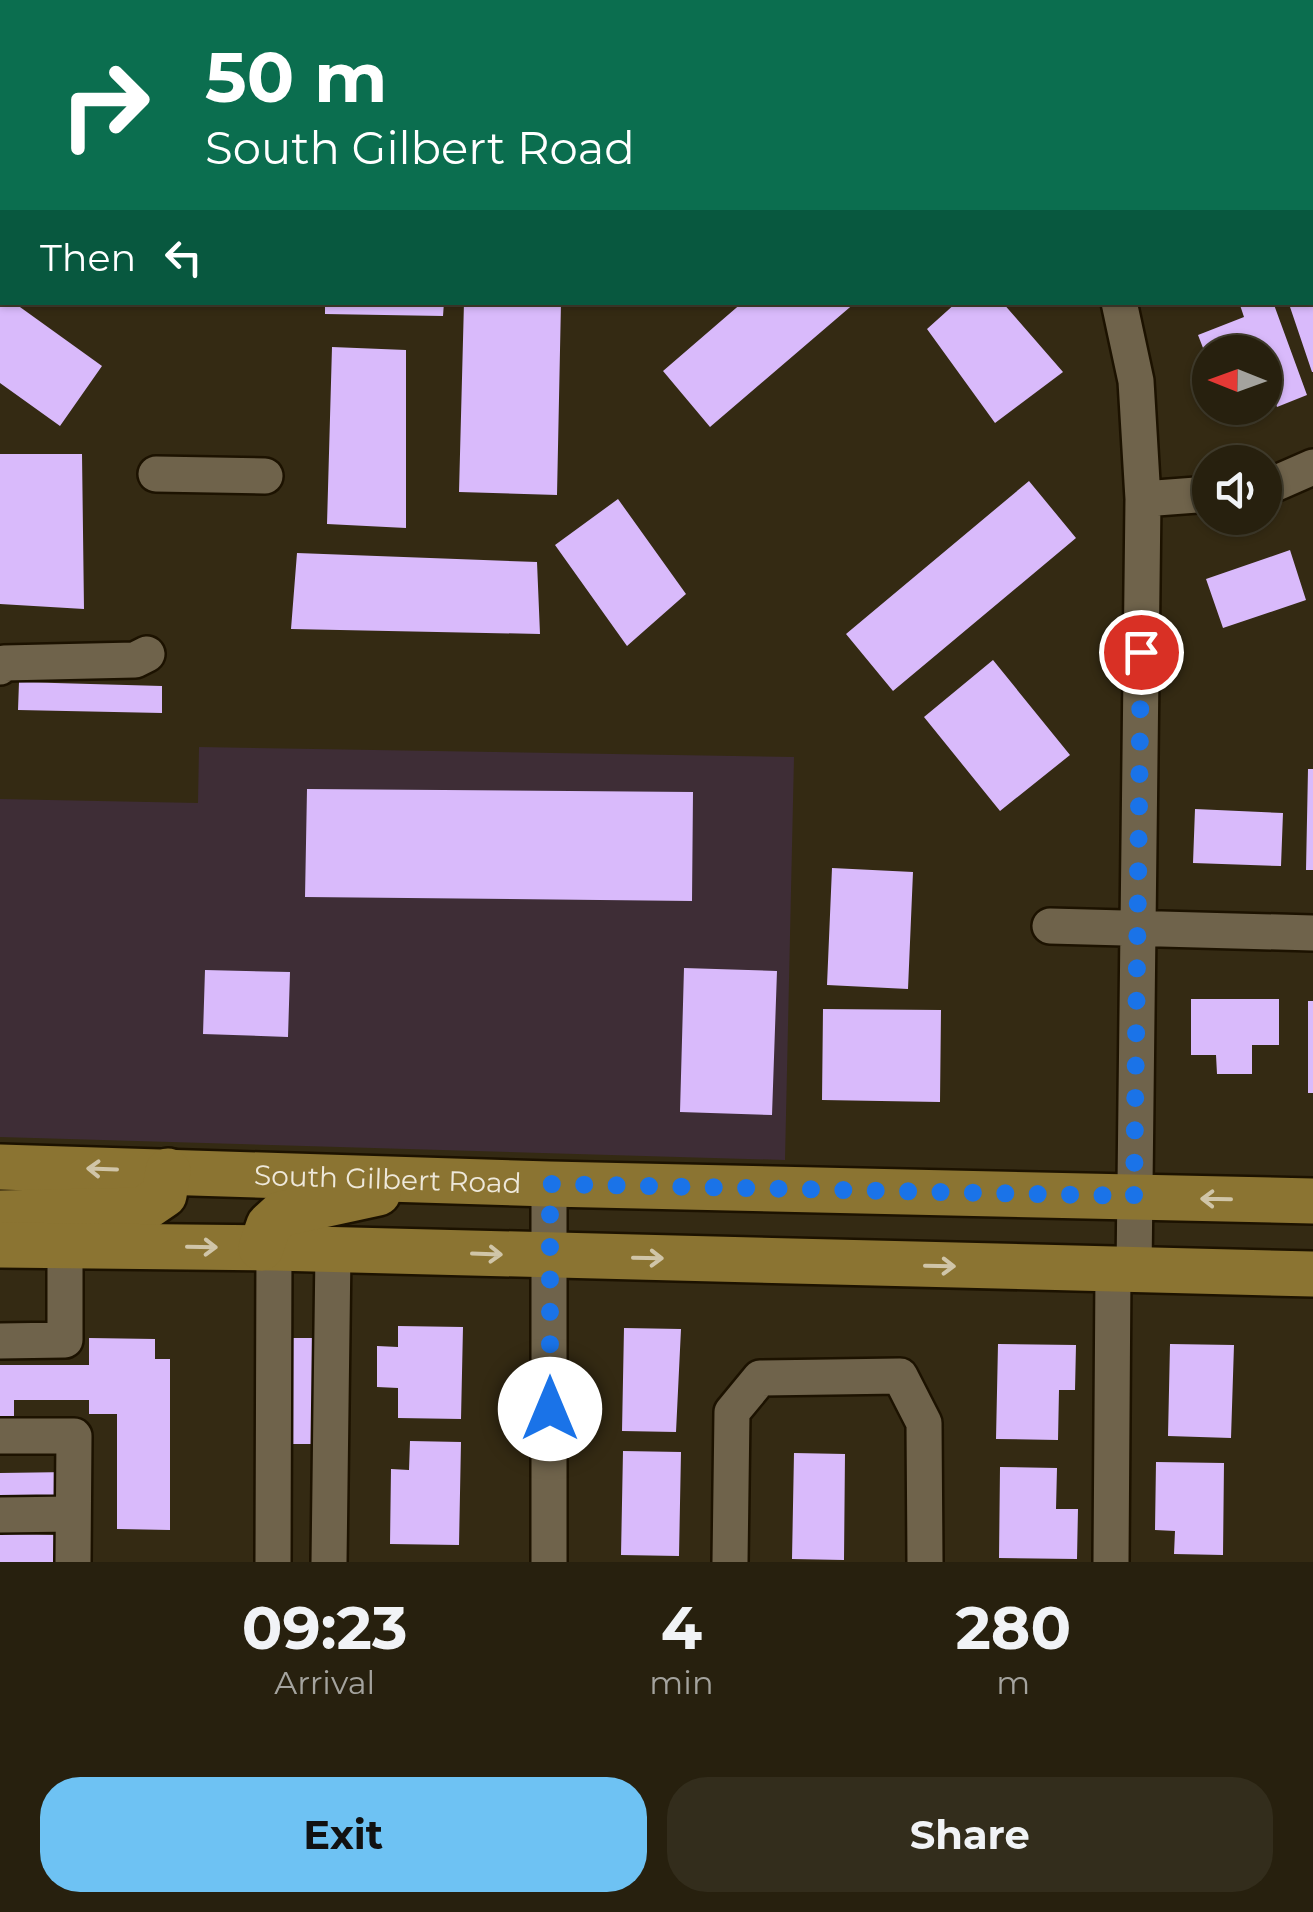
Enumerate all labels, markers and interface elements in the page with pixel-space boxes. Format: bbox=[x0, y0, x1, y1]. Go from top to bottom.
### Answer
text: 50 m bbox=[205, 34, 387, 120]
icon: right bbox=[40, 40, 170, 170]
text: South Gilbert Road bbox=[205, 120, 635, 175]
icon: left bbox=[156, 230, 211, 285]
text: Then bbox=[40, 234, 136, 281]
north arrow bbox=[1192, 335, 1282, 425]
map controls bbox=[1192, 335, 1282, 535]
button: sound bbox=[1192, 445, 1282, 535]
pin bbox=[1099, 610, 1184, 695]
icon: arrive bbox=[1114, 625, 1169, 680]
street label: South Gilbert Road bbox=[254, 1158, 522, 1200]
one-way arrow bbox=[87, 1160, 119, 1179]
one-way arrow bbox=[1200, 1189, 1232, 1208]
one-way arrow bbox=[186, 1238, 218, 1257]
one-way arrow bbox=[470, 1244, 502, 1263]
one-way arrow bbox=[631, 1248, 663, 1267]
one-way arrow bbox=[924, 1256, 956, 1275]
position arrow bbox=[498, 1357, 602, 1461]
text: 09:23 bbox=[242, 1591, 407, 1664]
text: 4 bbox=[661, 1591, 702, 1664]
text: 280 bbox=[955, 1591, 1071, 1664]
text: Arrival bbox=[274, 1663, 375, 1702]
text: min bbox=[649, 1663, 714, 1702]
text: m bbox=[996, 1663, 1030, 1702]
button: Exit bbox=[40, 1777, 647, 1892]
button: Share bbox=[667, 1777, 1273, 1892]

